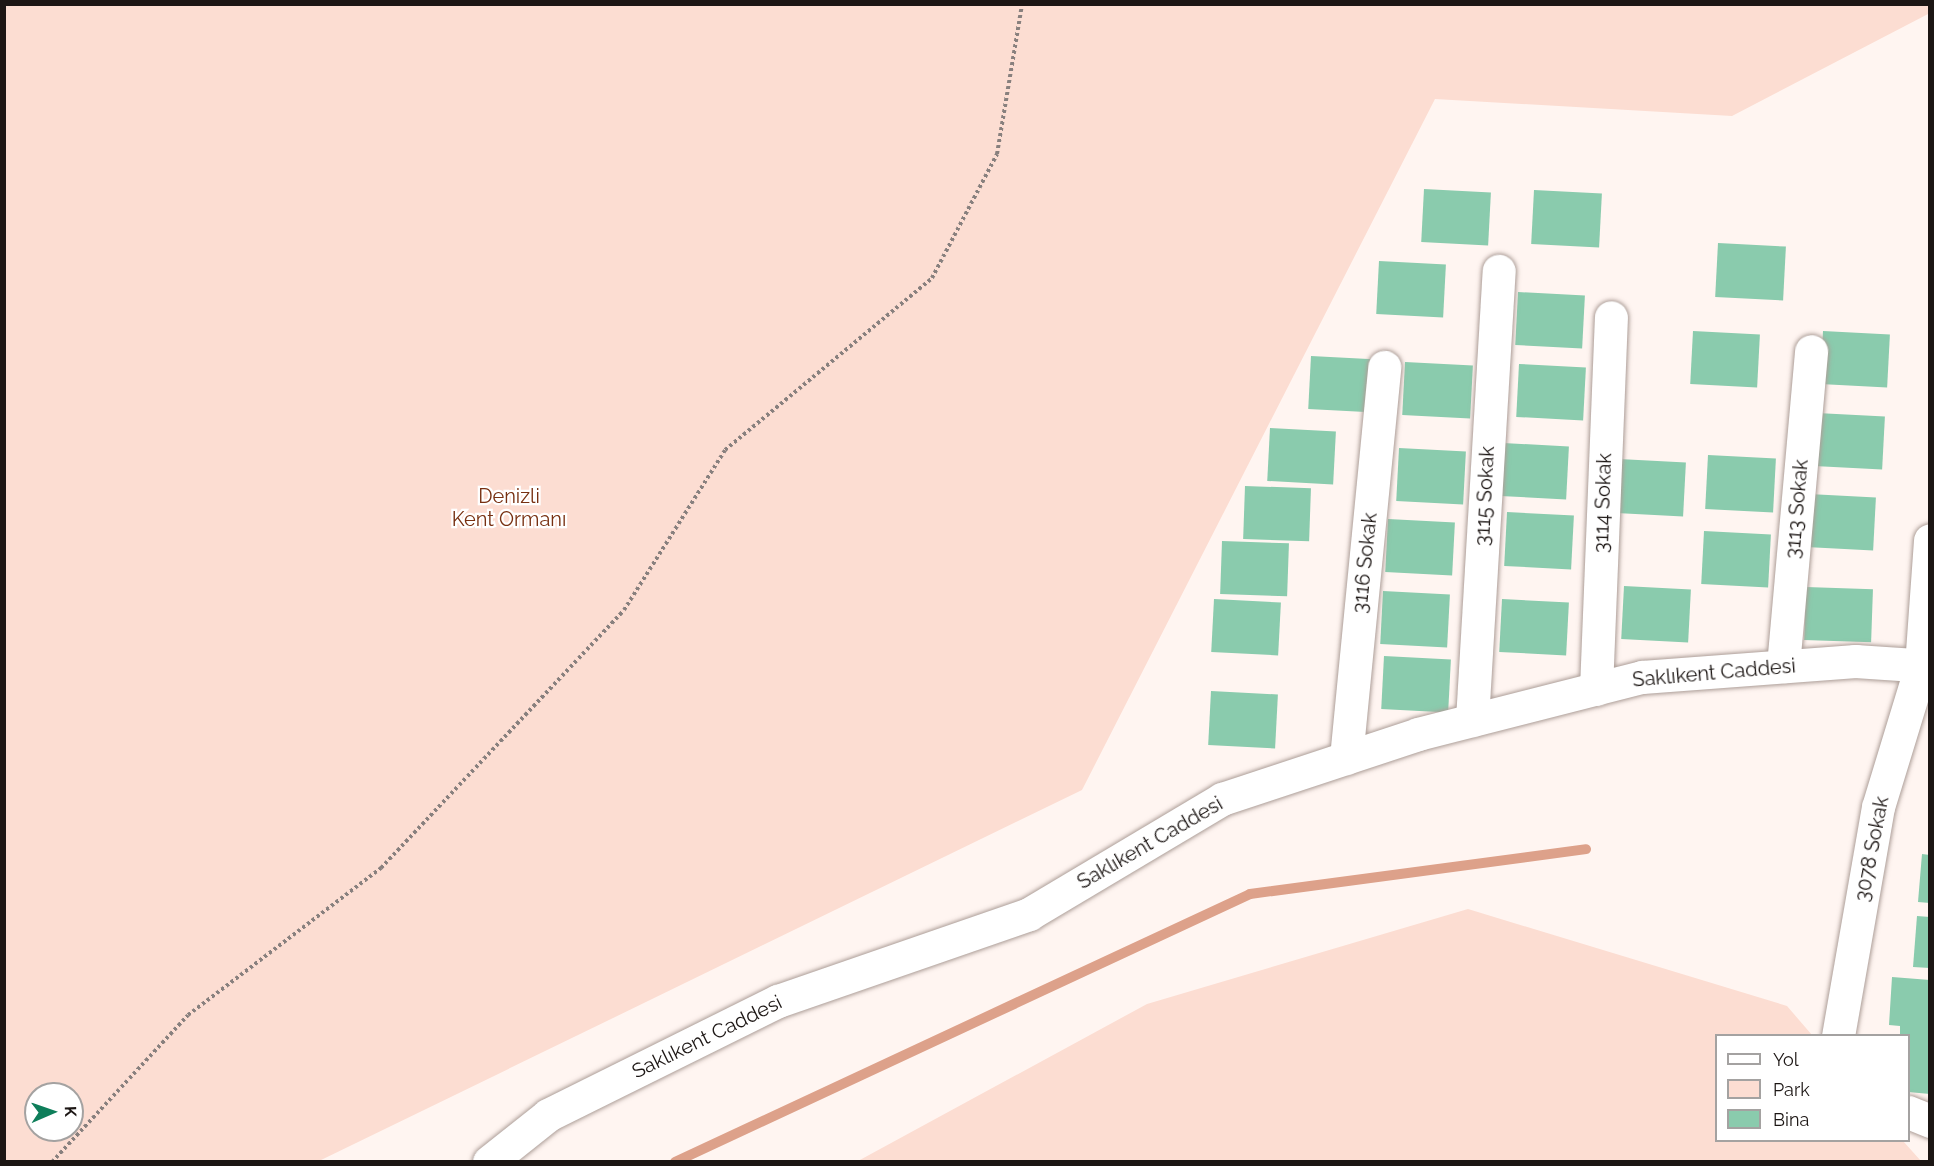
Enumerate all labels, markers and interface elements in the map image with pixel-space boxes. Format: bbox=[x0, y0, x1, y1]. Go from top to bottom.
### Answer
street label: 3115 Sokak bbox=[1470, 445, 1500, 547]
street label: 3114 Sokak bbox=[1589, 453, 1617, 553]
street label: 3113 Sokak bbox=[1781, 458, 1813, 560]
park label: Denizli Kent Ormanı bbox=[452, 485, 566, 532]
street label: 3116 Sokak bbox=[1348, 511, 1382, 615]
street label: Saklıkent Caddesi bbox=[1631, 654, 1797, 692]
street label: Saklıkent Caddesi bbox=[1073, 792, 1227, 894]
street label: 3078 Sokak bbox=[1850, 794, 1894, 904]
street label: Saklıkent Caddesi bbox=[628, 990, 786, 1084]
legend bbox=[1715, 1034, 1910, 1142]
text: Yol bbox=[1773, 1049, 1799, 1070]
text: Park bbox=[1773, 1079, 1810, 1100]
north arrow bbox=[24, 1082, 84, 1142]
text: K bbox=[61, 1106, 80, 1117]
text: Bina bbox=[1773, 1109, 1809, 1130]

